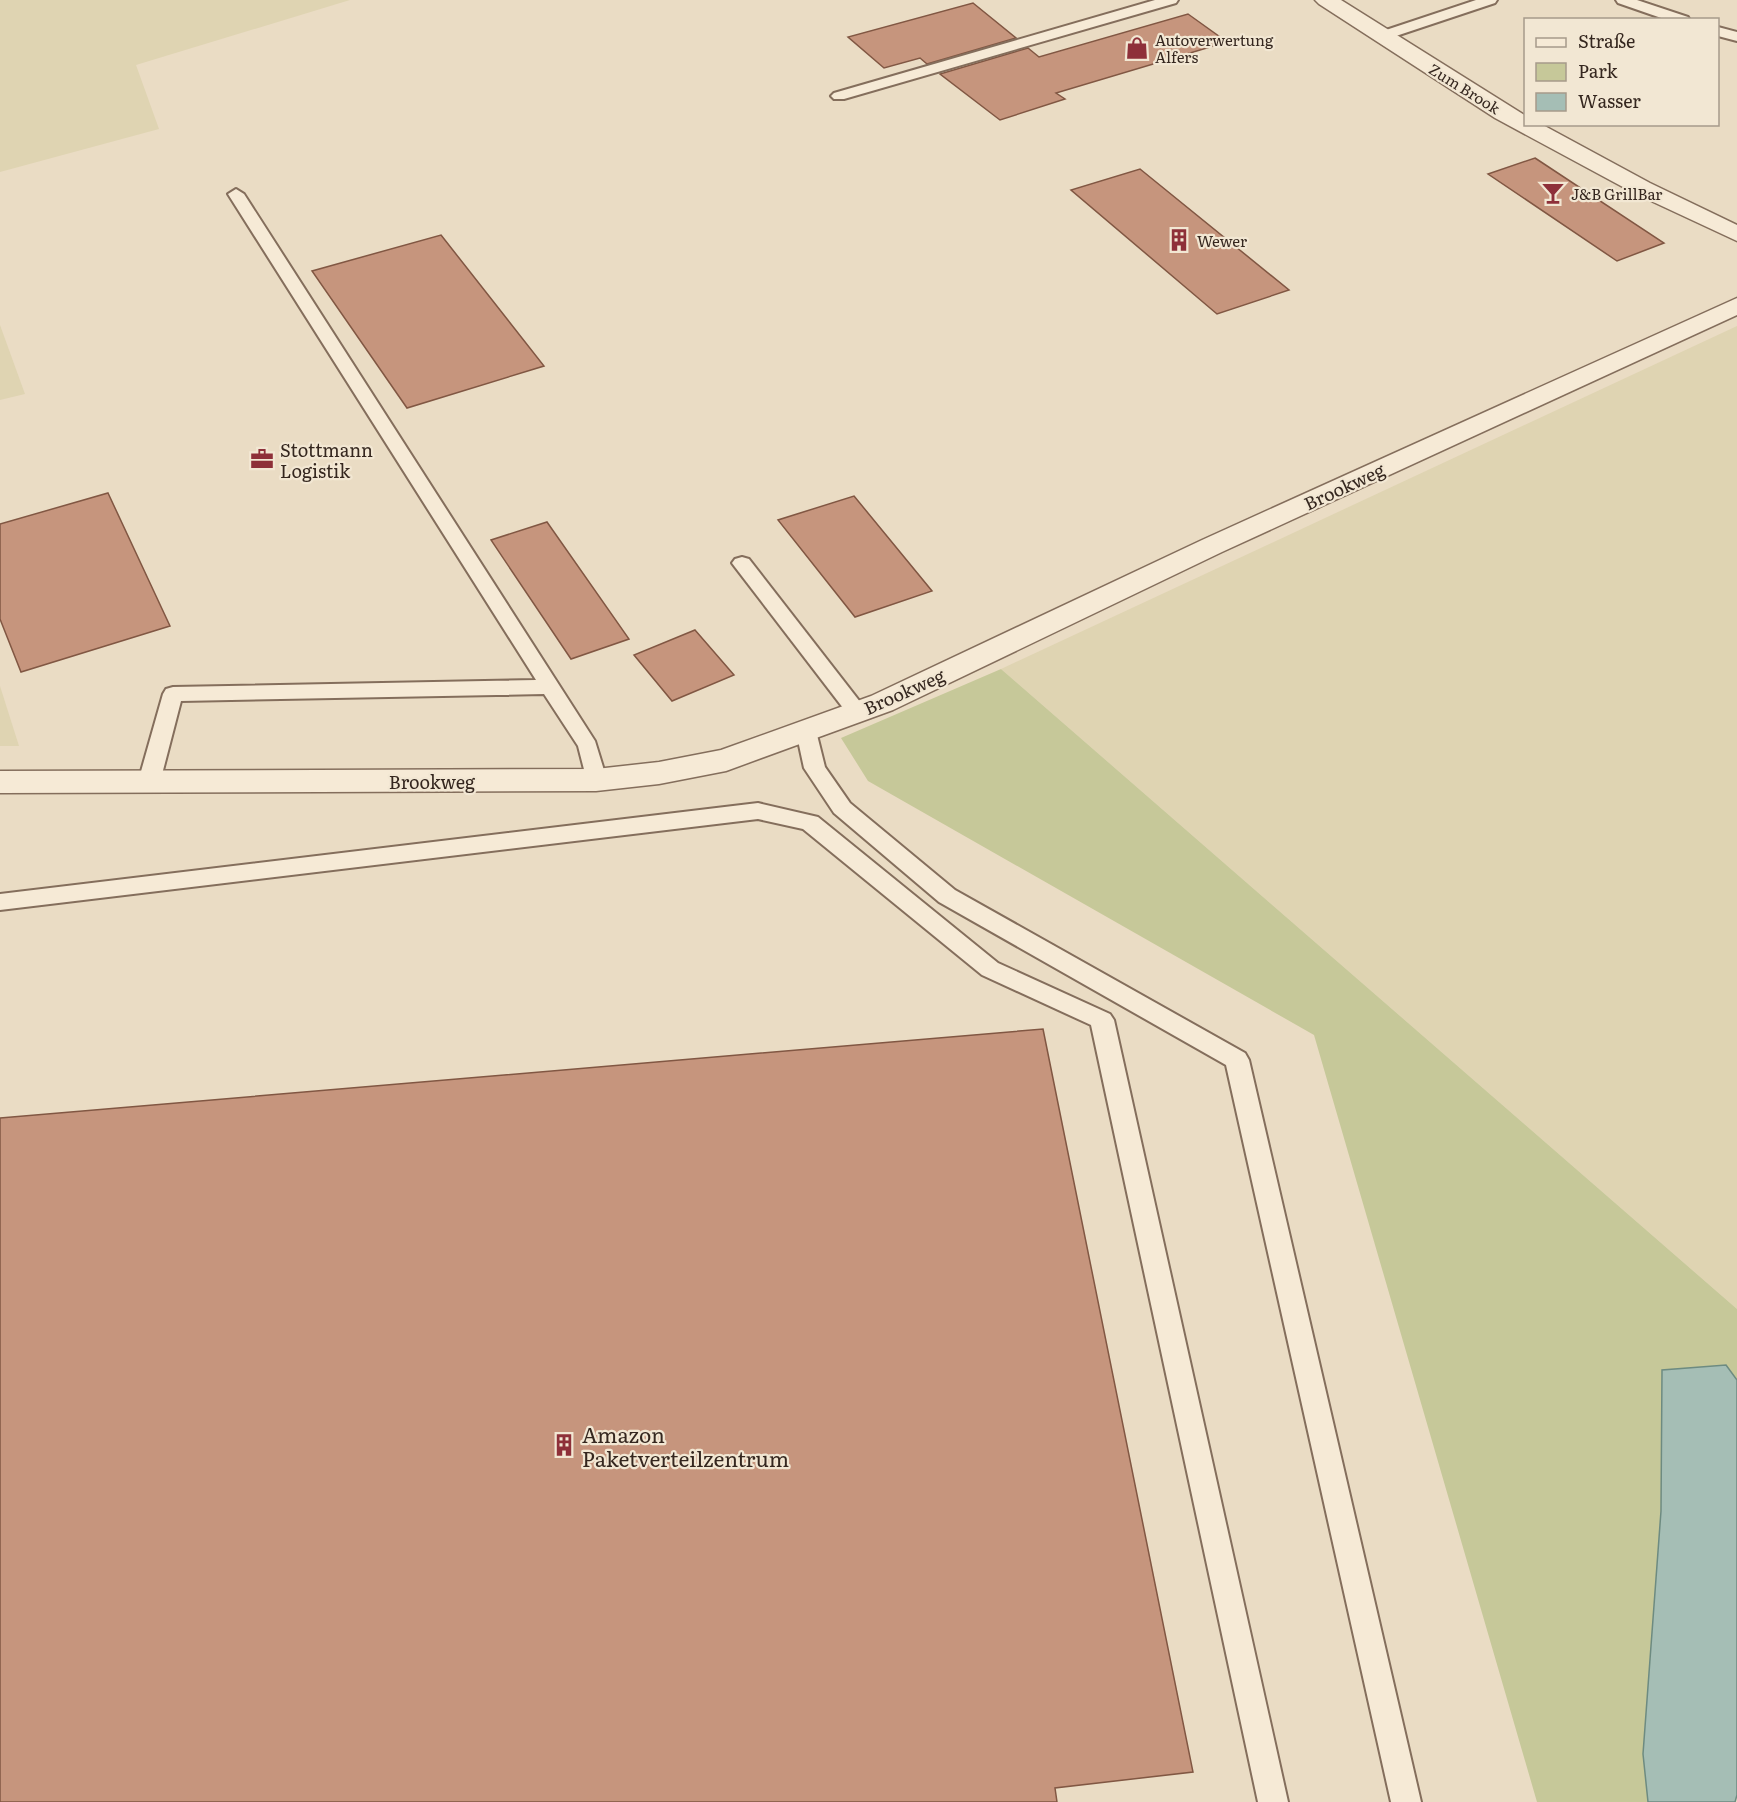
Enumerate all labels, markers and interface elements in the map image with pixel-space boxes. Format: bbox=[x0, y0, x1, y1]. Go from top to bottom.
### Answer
legend bbox=[1524, 18, 1719, 126]
text: Straße bbox=[1578, 27, 1635, 54]
place label: Autoverwertung Alfers bbox=[1155, 28, 1274, 68]
shop icon: Autoverwertung Alfers bbox=[1124, 35, 1150, 61]
street label: Zum Brook bbox=[1425, 57, 1506, 119]
text: Park bbox=[1578, 57, 1619, 84]
text: Wasser bbox=[1578, 87, 1641, 114]
bar icon: J&B GrillBar bbox=[1540, 180, 1566, 206]
place label: J&B GrillBar bbox=[1571, 182, 1662, 205]
building icon: Wewer bbox=[1166, 227, 1192, 253]
place label: Wewer bbox=[1197, 229, 1247, 252]
place label: Stottmann Logistik bbox=[280, 436, 373, 484]
office icon: Stottmann Logistik bbox=[249, 446, 275, 472]
street label: Brookweg bbox=[1299, 455, 1390, 516]
street label: Brookweg bbox=[859, 661, 950, 721]
street label: Brookweg bbox=[389, 768, 476, 795]
place label: Amazon Paketverteilzentrum bbox=[582, 1418, 789, 1473]
building icon: Amazon Paketverteilzentrum bbox=[551, 1432, 577, 1458]

